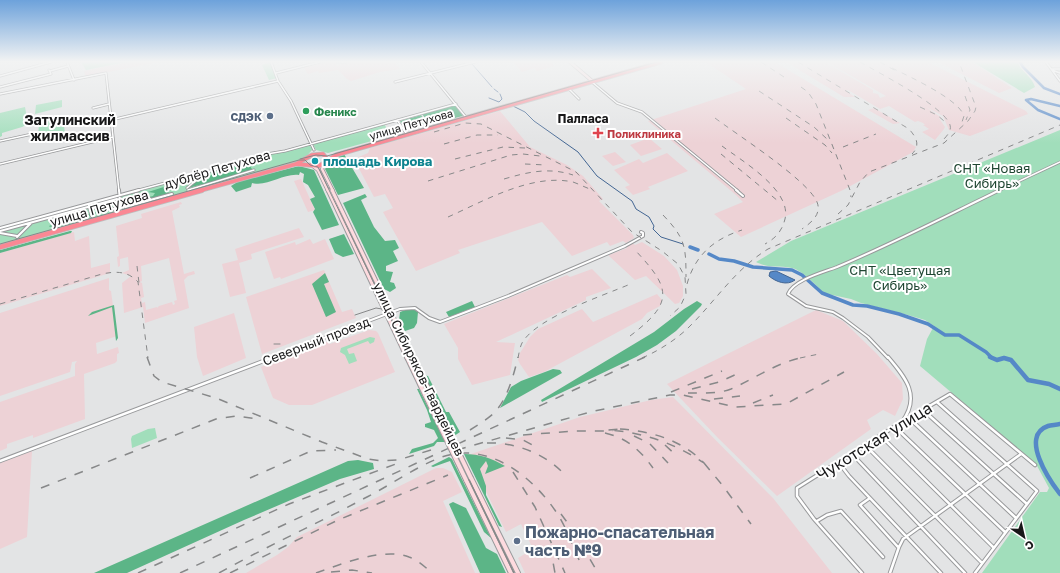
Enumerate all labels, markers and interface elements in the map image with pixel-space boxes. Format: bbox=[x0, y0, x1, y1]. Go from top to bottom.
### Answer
place label: Феникс bbox=[314, 105, 357, 118]
marker: Феникс bbox=[301, 106, 311, 116]
street label: улица Петухова bbox=[368, 106, 454, 142]
place label: СДЭК bbox=[230, 110, 262, 123]
district label: Затулинский жилмассив bbox=[24, 111, 116, 144]
marker: СДЭК bbox=[265, 111, 275, 121]
district label: Палласа bbox=[557, 111, 609, 126]
marker: Поликлиника bbox=[592, 127, 604, 139]
place label: Поликлиника bbox=[607, 127, 681, 140]
street label: дублёр Петухова bbox=[162, 146, 272, 192]
place label: площадь Кирова bbox=[323, 153, 433, 169]
marker: площадь Кирова bbox=[310, 156, 320, 166]
park label: СНТ «Новая Сибирь» bbox=[954, 160, 1030, 191]
street label: улица Петухова bbox=[48, 186, 150, 230]
park label: СНТ «Цветущая Сибирь» bbox=[849, 262, 951, 293]
street label: улица Сибиряков-Гвардейцев bbox=[370, 280, 468, 458]
street label: Северный проезд bbox=[260, 313, 372, 369]
street label: Чукотская улица bbox=[813, 397, 935, 485]
north arrow bbox=[1004, 517, 1044, 557]
place label: Пожарно-спасательная часть №9 bbox=[525, 522, 714, 560]
marker: Пожарно-спасательная часть №9 bbox=[512, 536, 522, 546]
text: С bbox=[1023, 538, 1037, 553]

